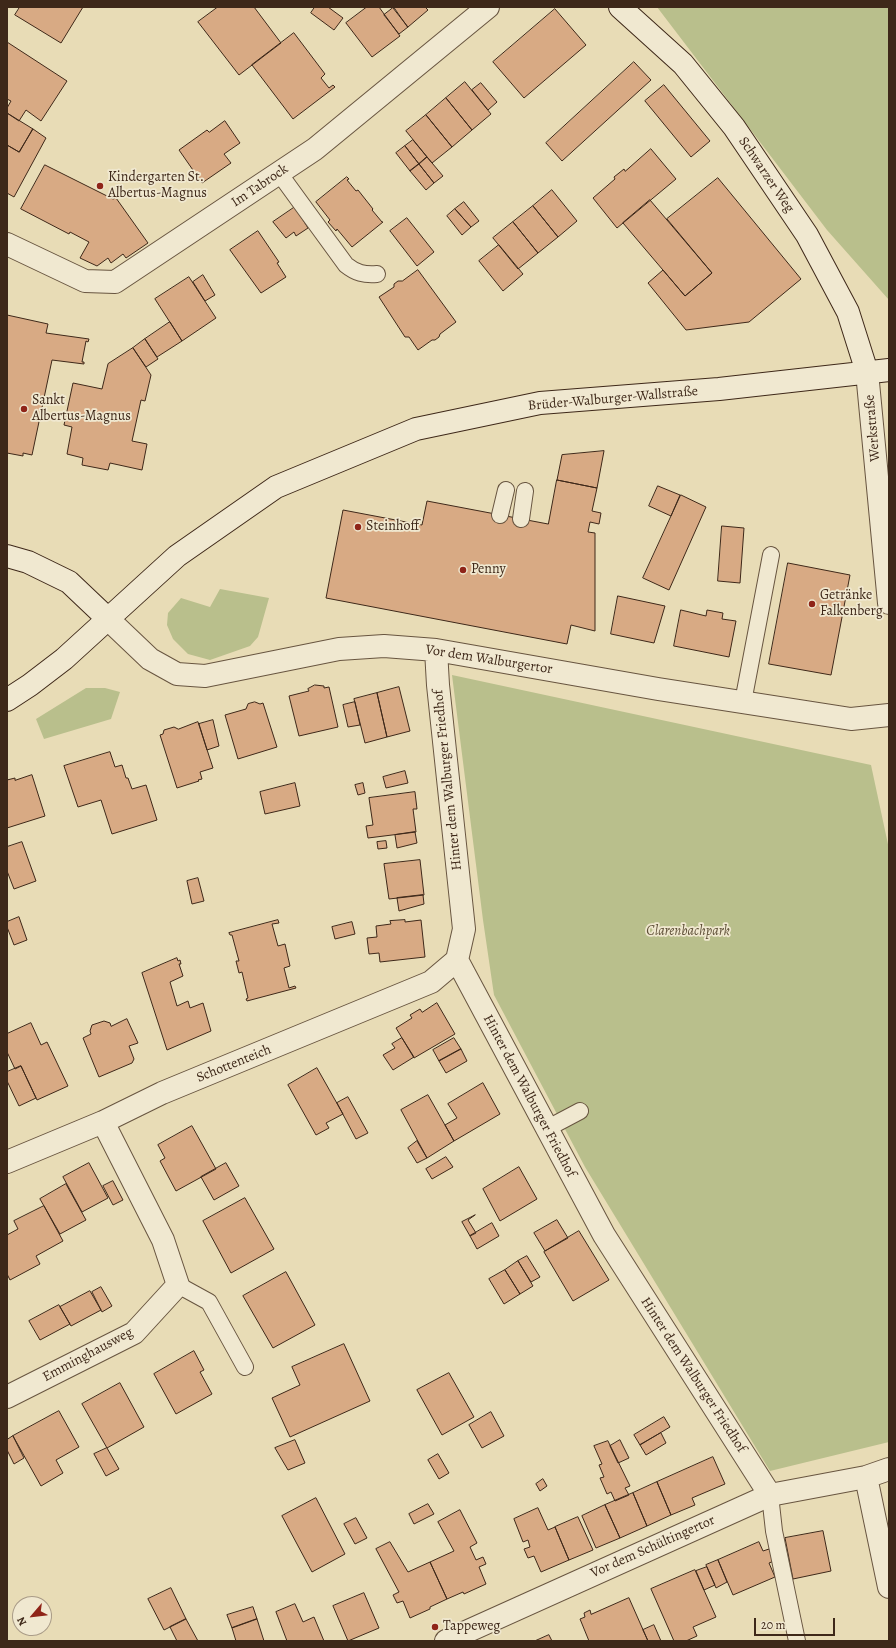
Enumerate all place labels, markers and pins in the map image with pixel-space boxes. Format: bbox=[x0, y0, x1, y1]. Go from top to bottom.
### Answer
place label: Kindergarten St. Albertus-Magnus bbox=[108, 170, 207, 202]
marker: Kindergarten St. Albertus-Magnus bbox=[95, 181, 105, 191]
place label: Sankt Albertus-Magnus bbox=[32, 393, 131, 426]
marker: Sankt Albertus-Magnus bbox=[19, 404, 29, 414]
place label: Steinhoff bbox=[366, 519, 419, 535]
marker: Steinhoff bbox=[353, 522, 363, 532]
place label: Penny bbox=[471, 562, 506, 578]
marker: Penny bbox=[458, 565, 468, 575]
place label: Getränke Falkenberg bbox=[820, 588, 883, 620]
marker: Getränke Falkenberg bbox=[807, 599, 817, 609]
place label: Tappeweg bbox=[443, 1619, 500, 1635]
marker: Tappeweg bbox=[430, 1622, 440, 1632]

